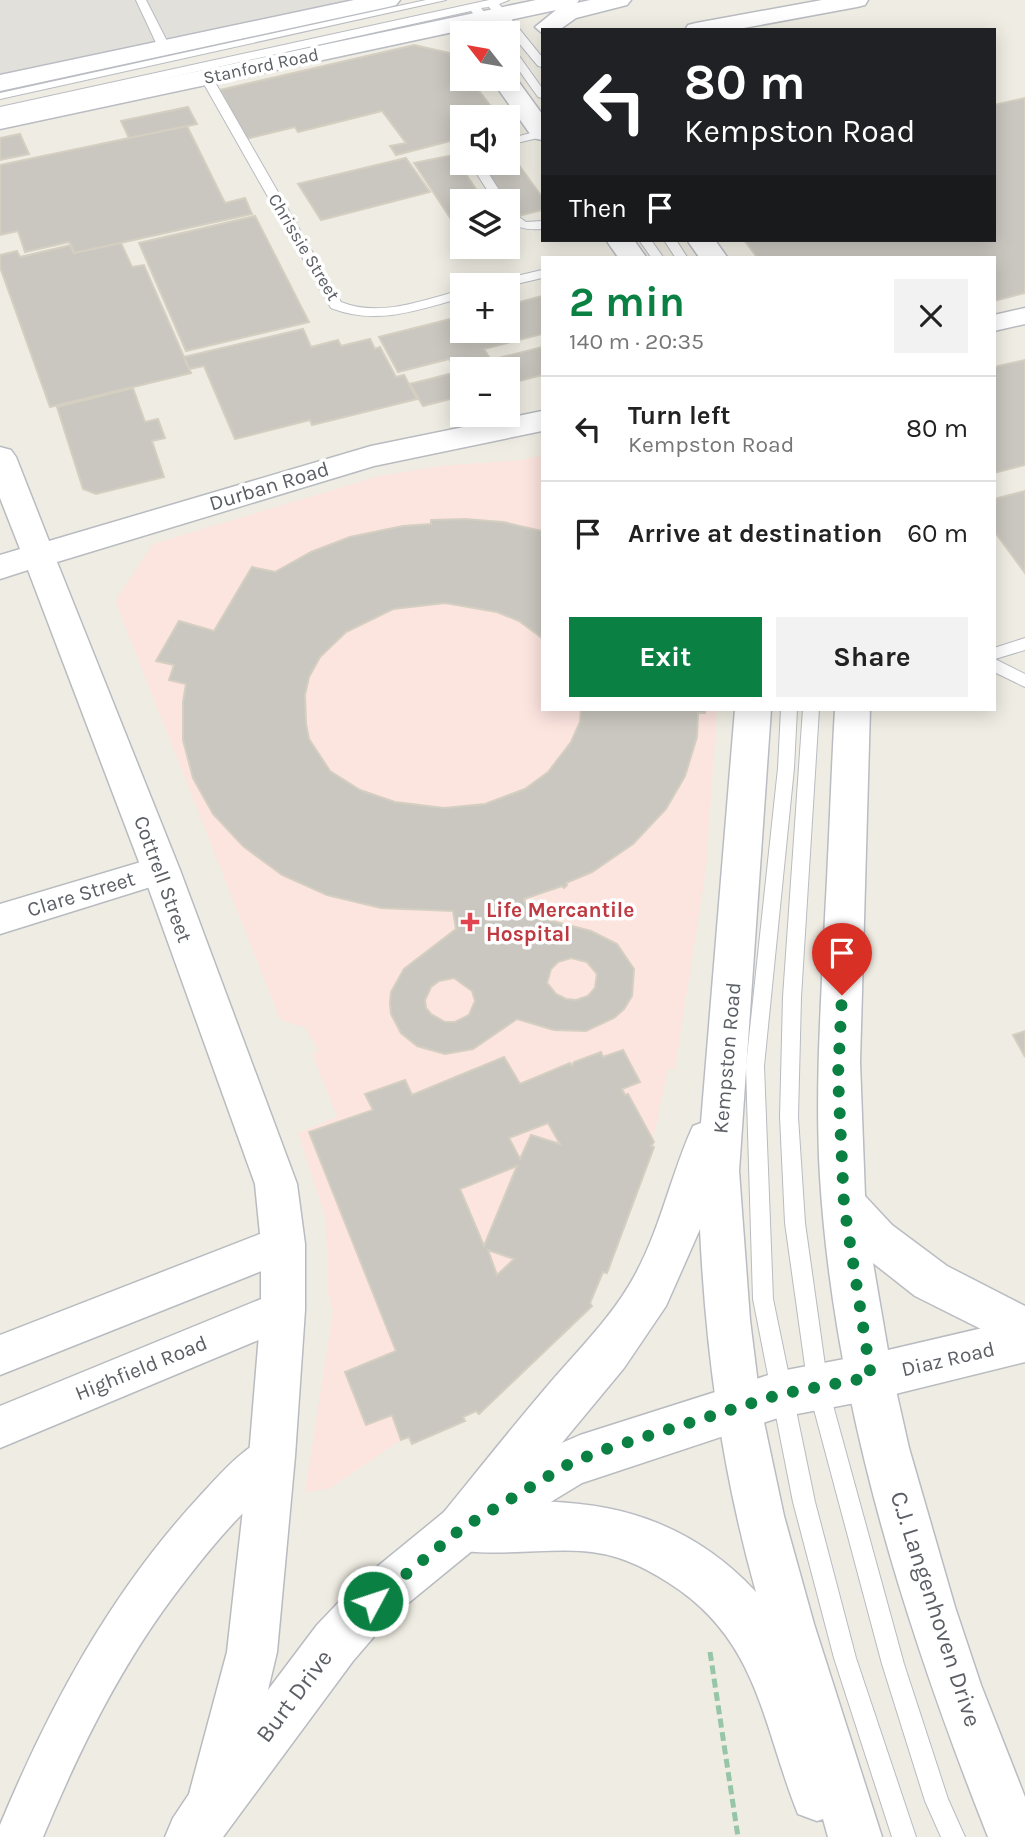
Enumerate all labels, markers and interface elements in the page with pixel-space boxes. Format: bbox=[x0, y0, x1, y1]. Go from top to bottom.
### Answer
north arrow bbox=[450, 21, 520, 91]
map controls bbox=[450, 21, 520, 427]
street label: Stanford Road bbox=[201, 43, 321, 89]
text: 80 m bbox=[684, 54, 806, 111]
icon: left bbox=[569, 56, 660, 147]
button: sound bbox=[450, 105, 520, 175]
text: Kempston Road bbox=[684, 113, 915, 150]
street label: Chrissie Street bbox=[263, 189, 345, 305]
button: layers bbox=[450, 189, 520, 259]
icon: arrive bbox=[641, 189, 679, 227]
text: Then bbox=[569, 193, 627, 224]
button: + bbox=[450, 273, 520, 343]
text: 2 min bbox=[569, 277, 685, 327]
button: close bbox=[894, 279, 968, 353]
text: 140 m · 20:35 bbox=[569, 328, 704, 355]
button: − bbox=[450, 357, 520, 427]
text: Turn left bbox=[628, 400, 730, 431]
icon: left bbox=[569, 410, 607, 448]
text: 80 m bbox=[906, 413, 968, 444]
text: Kempston Road bbox=[628, 431, 794, 458]
street label: Durban Road bbox=[206, 456, 332, 516]
icon: arrive bbox=[569, 515, 607, 553]
text: Arrive at destination bbox=[628, 518, 882, 549]
text: 60 m bbox=[907, 518, 968, 549]
button: Exit bbox=[569, 617, 762, 697]
button: Share bbox=[776, 617, 968, 697]
street label: Cottrell Street bbox=[129, 812, 197, 946]
street label: Clare Street bbox=[24, 866, 138, 922]
place label: Life Mercantile Hospital bbox=[486, 898, 634, 946]
marker: Life Mercantile Hospital bbox=[460, 912, 480, 932]
pin bbox=[812, 923, 872, 995]
icon: arrive bbox=[823, 934, 861, 972]
street label: Kempston Road bbox=[708, 981, 746, 1135]
street label: Highfield Road bbox=[71, 1331, 211, 1405]
street label: Diaz Road bbox=[899, 1337, 997, 1381]
street label: C.J. Langenhoven Drive bbox=[885, 1488, 987, 1730]
position arrow bbox=[336, 1564, 410, 1638]
street label: Burt Drive bbox=[250, 1644, 338, 1748]

